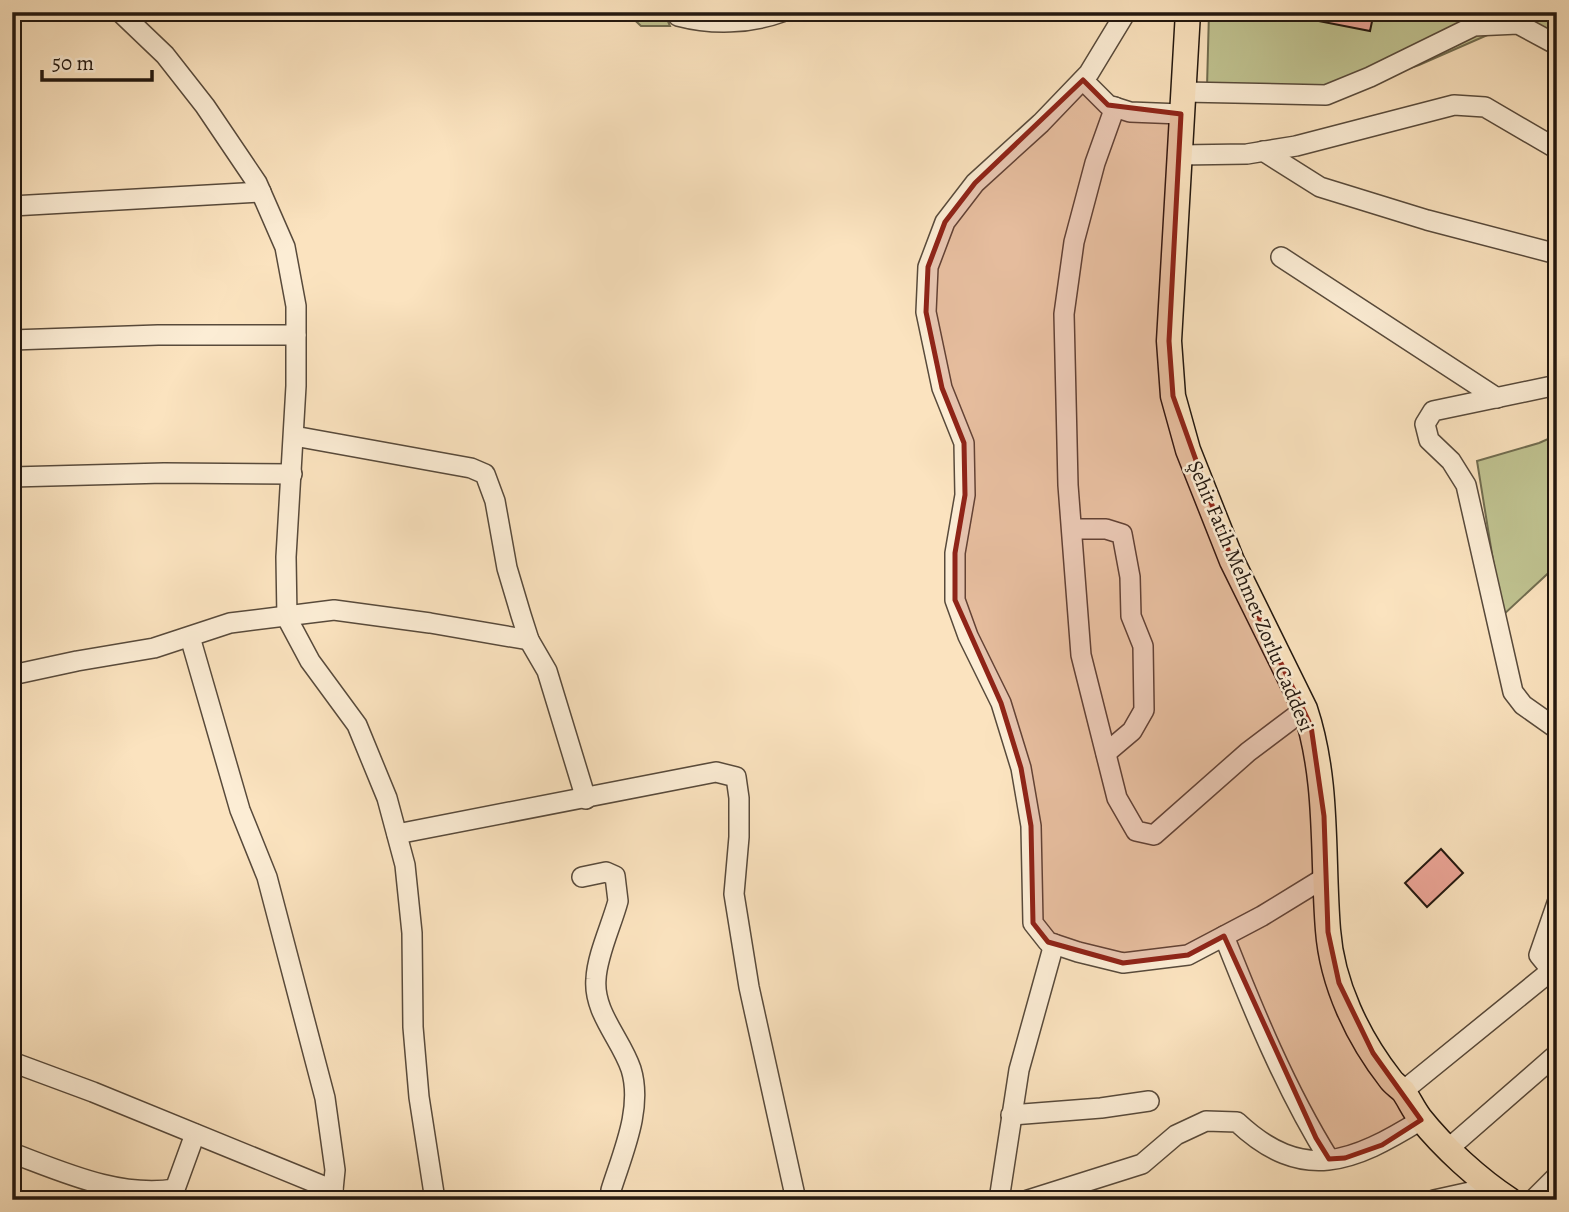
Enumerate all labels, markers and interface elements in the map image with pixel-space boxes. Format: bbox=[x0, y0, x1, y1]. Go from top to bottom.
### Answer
scale bar bbox=[42, 38, 152, 82]
text: 50 m bbox=[52, 49, 94, 77]
street label: Şehit Fatih Mehmet Zorlu Caddesi bbox=[1181, 456, 1321, 736]

